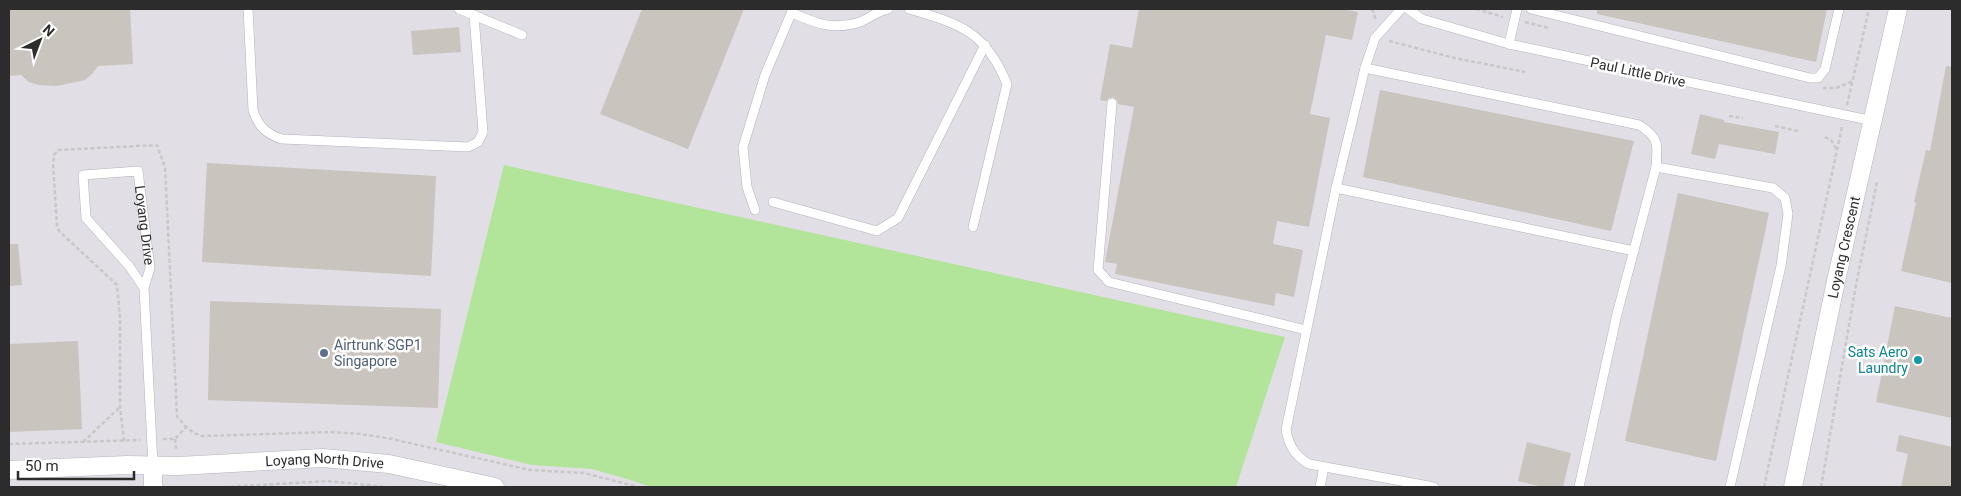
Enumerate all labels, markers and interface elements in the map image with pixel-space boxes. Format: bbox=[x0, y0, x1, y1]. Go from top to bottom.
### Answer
north arrow bbox=[15, 15, 65, 65]
text: N bbox=[40, 21, 58, 40]
street label: Paul Little Drive bbox=[1589, 54, 1687, 90]
street label: Loyang Drive bbox=[132, 185, 158, 266]
street label: Loyang Crescent bbox=[1825, 194, 1863, 300]
place label: Airtrunk SGP1 Singapore bbox=[334, 337, 422, 369]
place label: Sats Aero Laundry bbox=[1848, 344, 1908, 376]
marker: Airtrunk SGP1 Singapore bbox=[318, 347, 330, 359]
marker: Sats Aero Laundry bbox=[1912, 354, 1924, 366]
scale bar bbox=[18, 448, 134, 480]
street label: Loyang North Drive bbox=[265, 450, 385, 472]
text: 50 m bbox=[25, 457, 59, 475]

